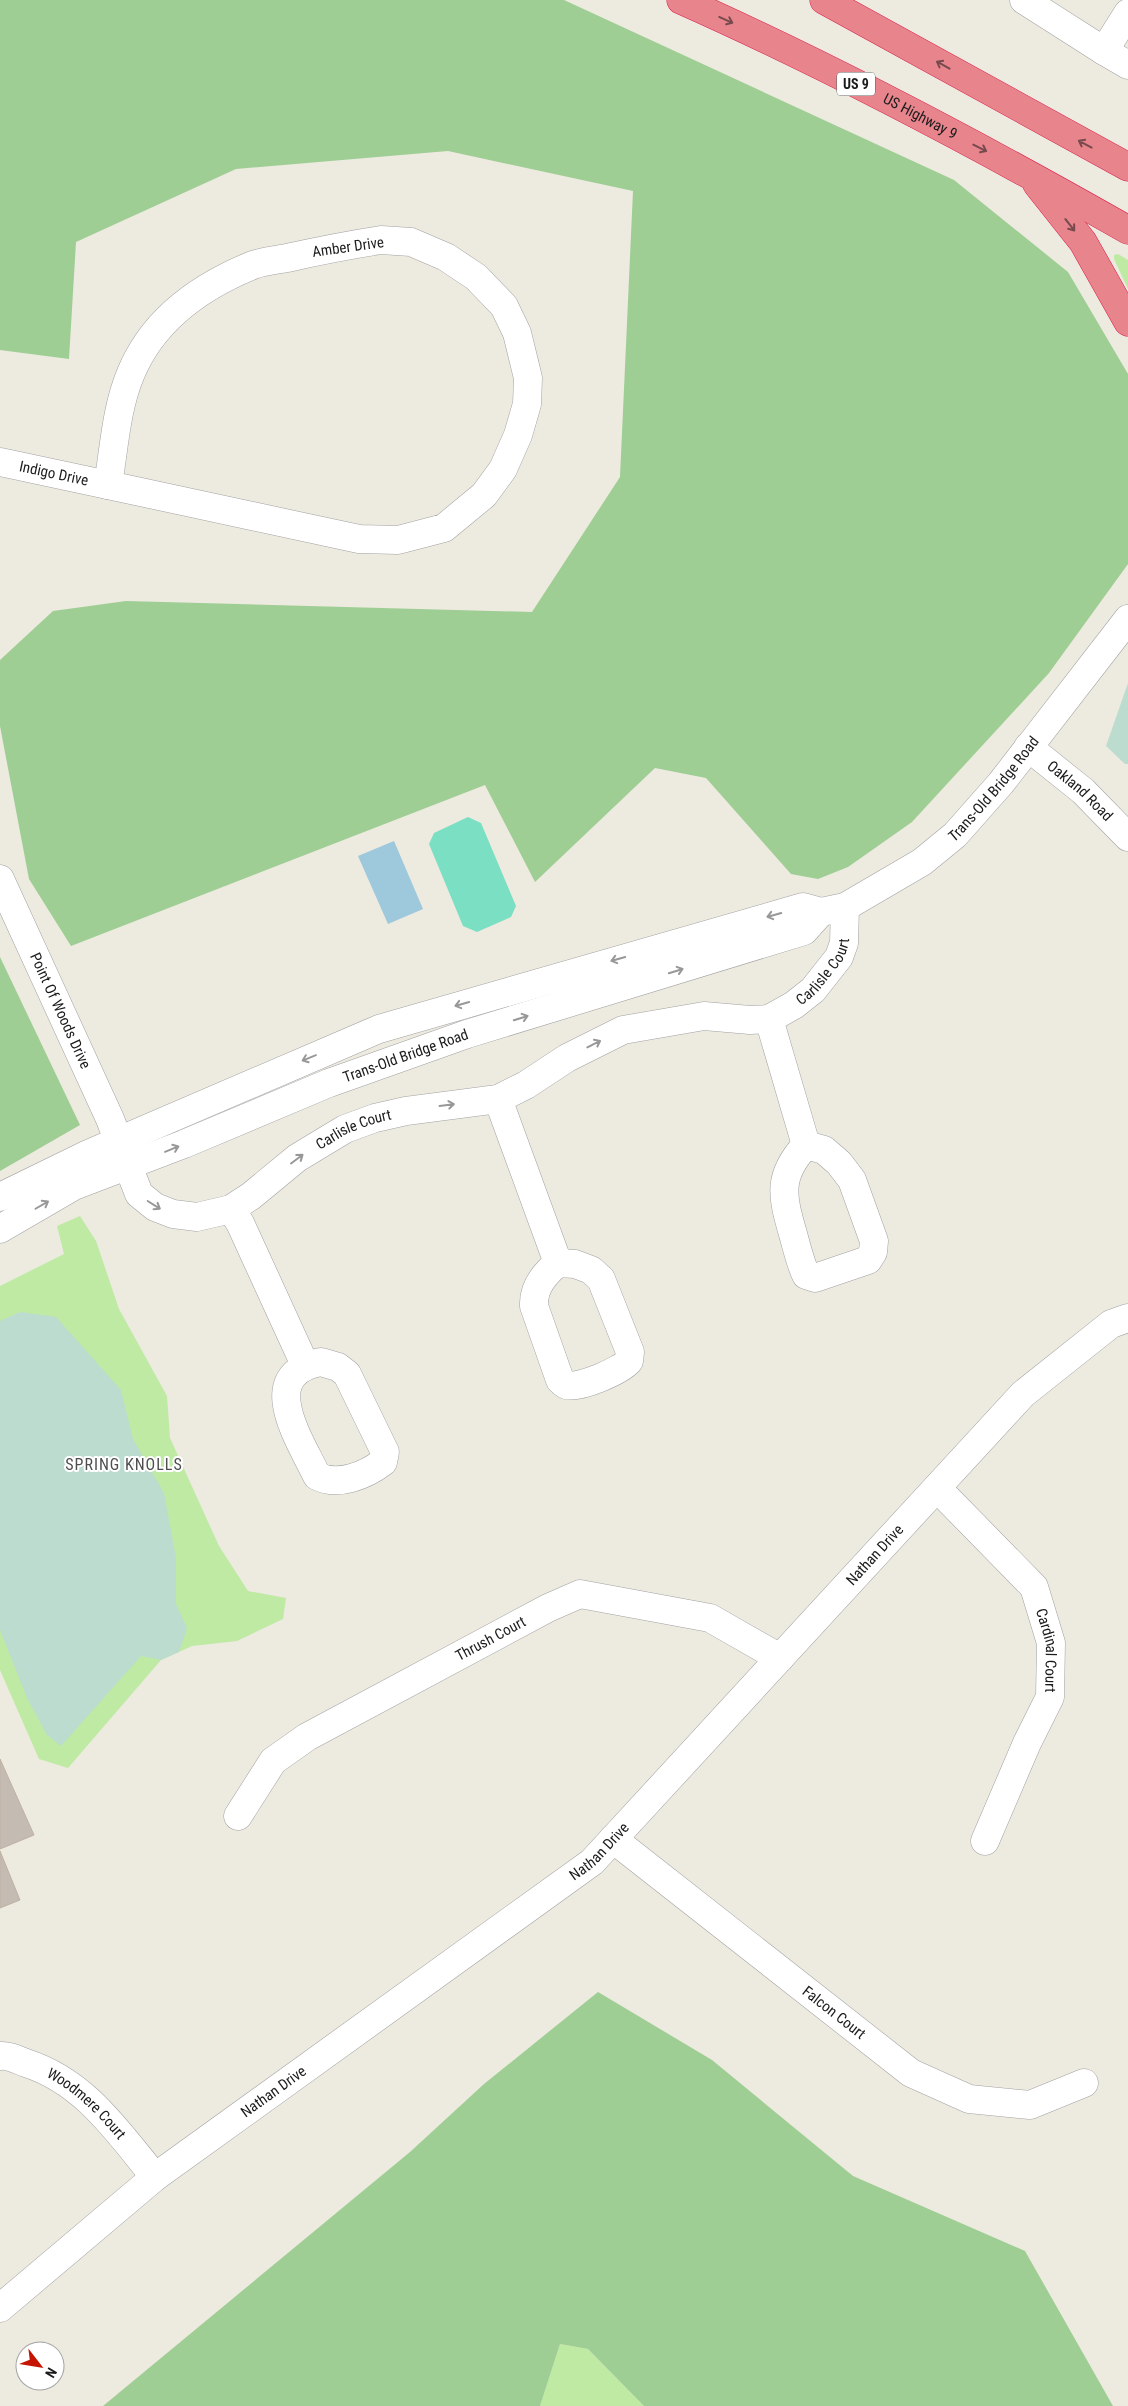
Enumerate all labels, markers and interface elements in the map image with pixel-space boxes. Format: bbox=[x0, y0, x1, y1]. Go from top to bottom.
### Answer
one-way arrow bbox=[718, 15, 733, 25]
one-way arrow bbox=[935, 60, 950, 70]
road number: US 9 bbox=[837, 72, 875, 96]
street label: US Highway 9 bbox=[880, 90, 960, 143]
one-way arrow bbox=[1078, 138, 1093, 148]
one-way arrow bbox=[972, 144, 987, 153]
one-way arrow bbox=[1064, 218, 1075, 231]
street label: Amber Drive bbox=[311, 233, 385, 261]
street label: Indigo Drive bbox=[18, 457, 90, 490]
street label: Trans-Old Bridge Road bbox=[945, 733, 1043, 846]
street label: Oakland Road bbox=[1043, 757, 1116, 825]
one-way arrow bbox=[767, 910, 783, 920]
street label: Carlisle Court bbox=[792, 938, 853, 1009]
street label: Point Of Woods Drive bbox=[26, 950, 95, 1072]
one-way arrow bbox=[611, 955, 627, 965]
one-way arrow bbox=[668, 965, 684, 975]
one-way arrow bbox=[454, 1000, 470, 1009]
one-way arrow bbox=[512, 1012, 528, 1022]
street label: Trans-Old Bridge Road bbox=[341, 1025, 471, 1086]
one-way arrow bbox=[587, 1039, 602, 1049]
one-way arrow bbox=[302, 1054, 317, 1064]
one-way arrow bbox=[439, 1100, 455, 1110]
street label: Carlisle Court bbox=[313, 1106, 393, 1153]
one-way arrow bbox=[164, 1143, 179, 1153]
one-way arrow bbox=[290, 1154, 304, 1164]
one-way arrow bbox=[35, 1199, 49, 1209]
one-way arrow bbox=[147, 1200, 161, 1210]
district label: SPRING KNOLLS bbox=[65, 1455, 183, 1474]
street label: Nathan Drive bbox=[842, 1521, 907, 1589]
street label: Cardinal Court bbox=[1032, 1606, 1060, 1693]
street label: Thrush Court bbox=[452, 1613, 529, 1665]
street label: Nathan Drive bbox=[566, 1819, 633, 1884]
street label: Falcon Court bbox=[799, 1982, 869, 2043]
street label: Nathan Drive bbox=[237, 2062, 310, 2121]
street label: Woodmere Court bbox=[44, 2064, 130, 2143]
north arrow bbox=[15, 2341, 65, 2391]
text: N bbox=[42, 2365, 60, 2380]

